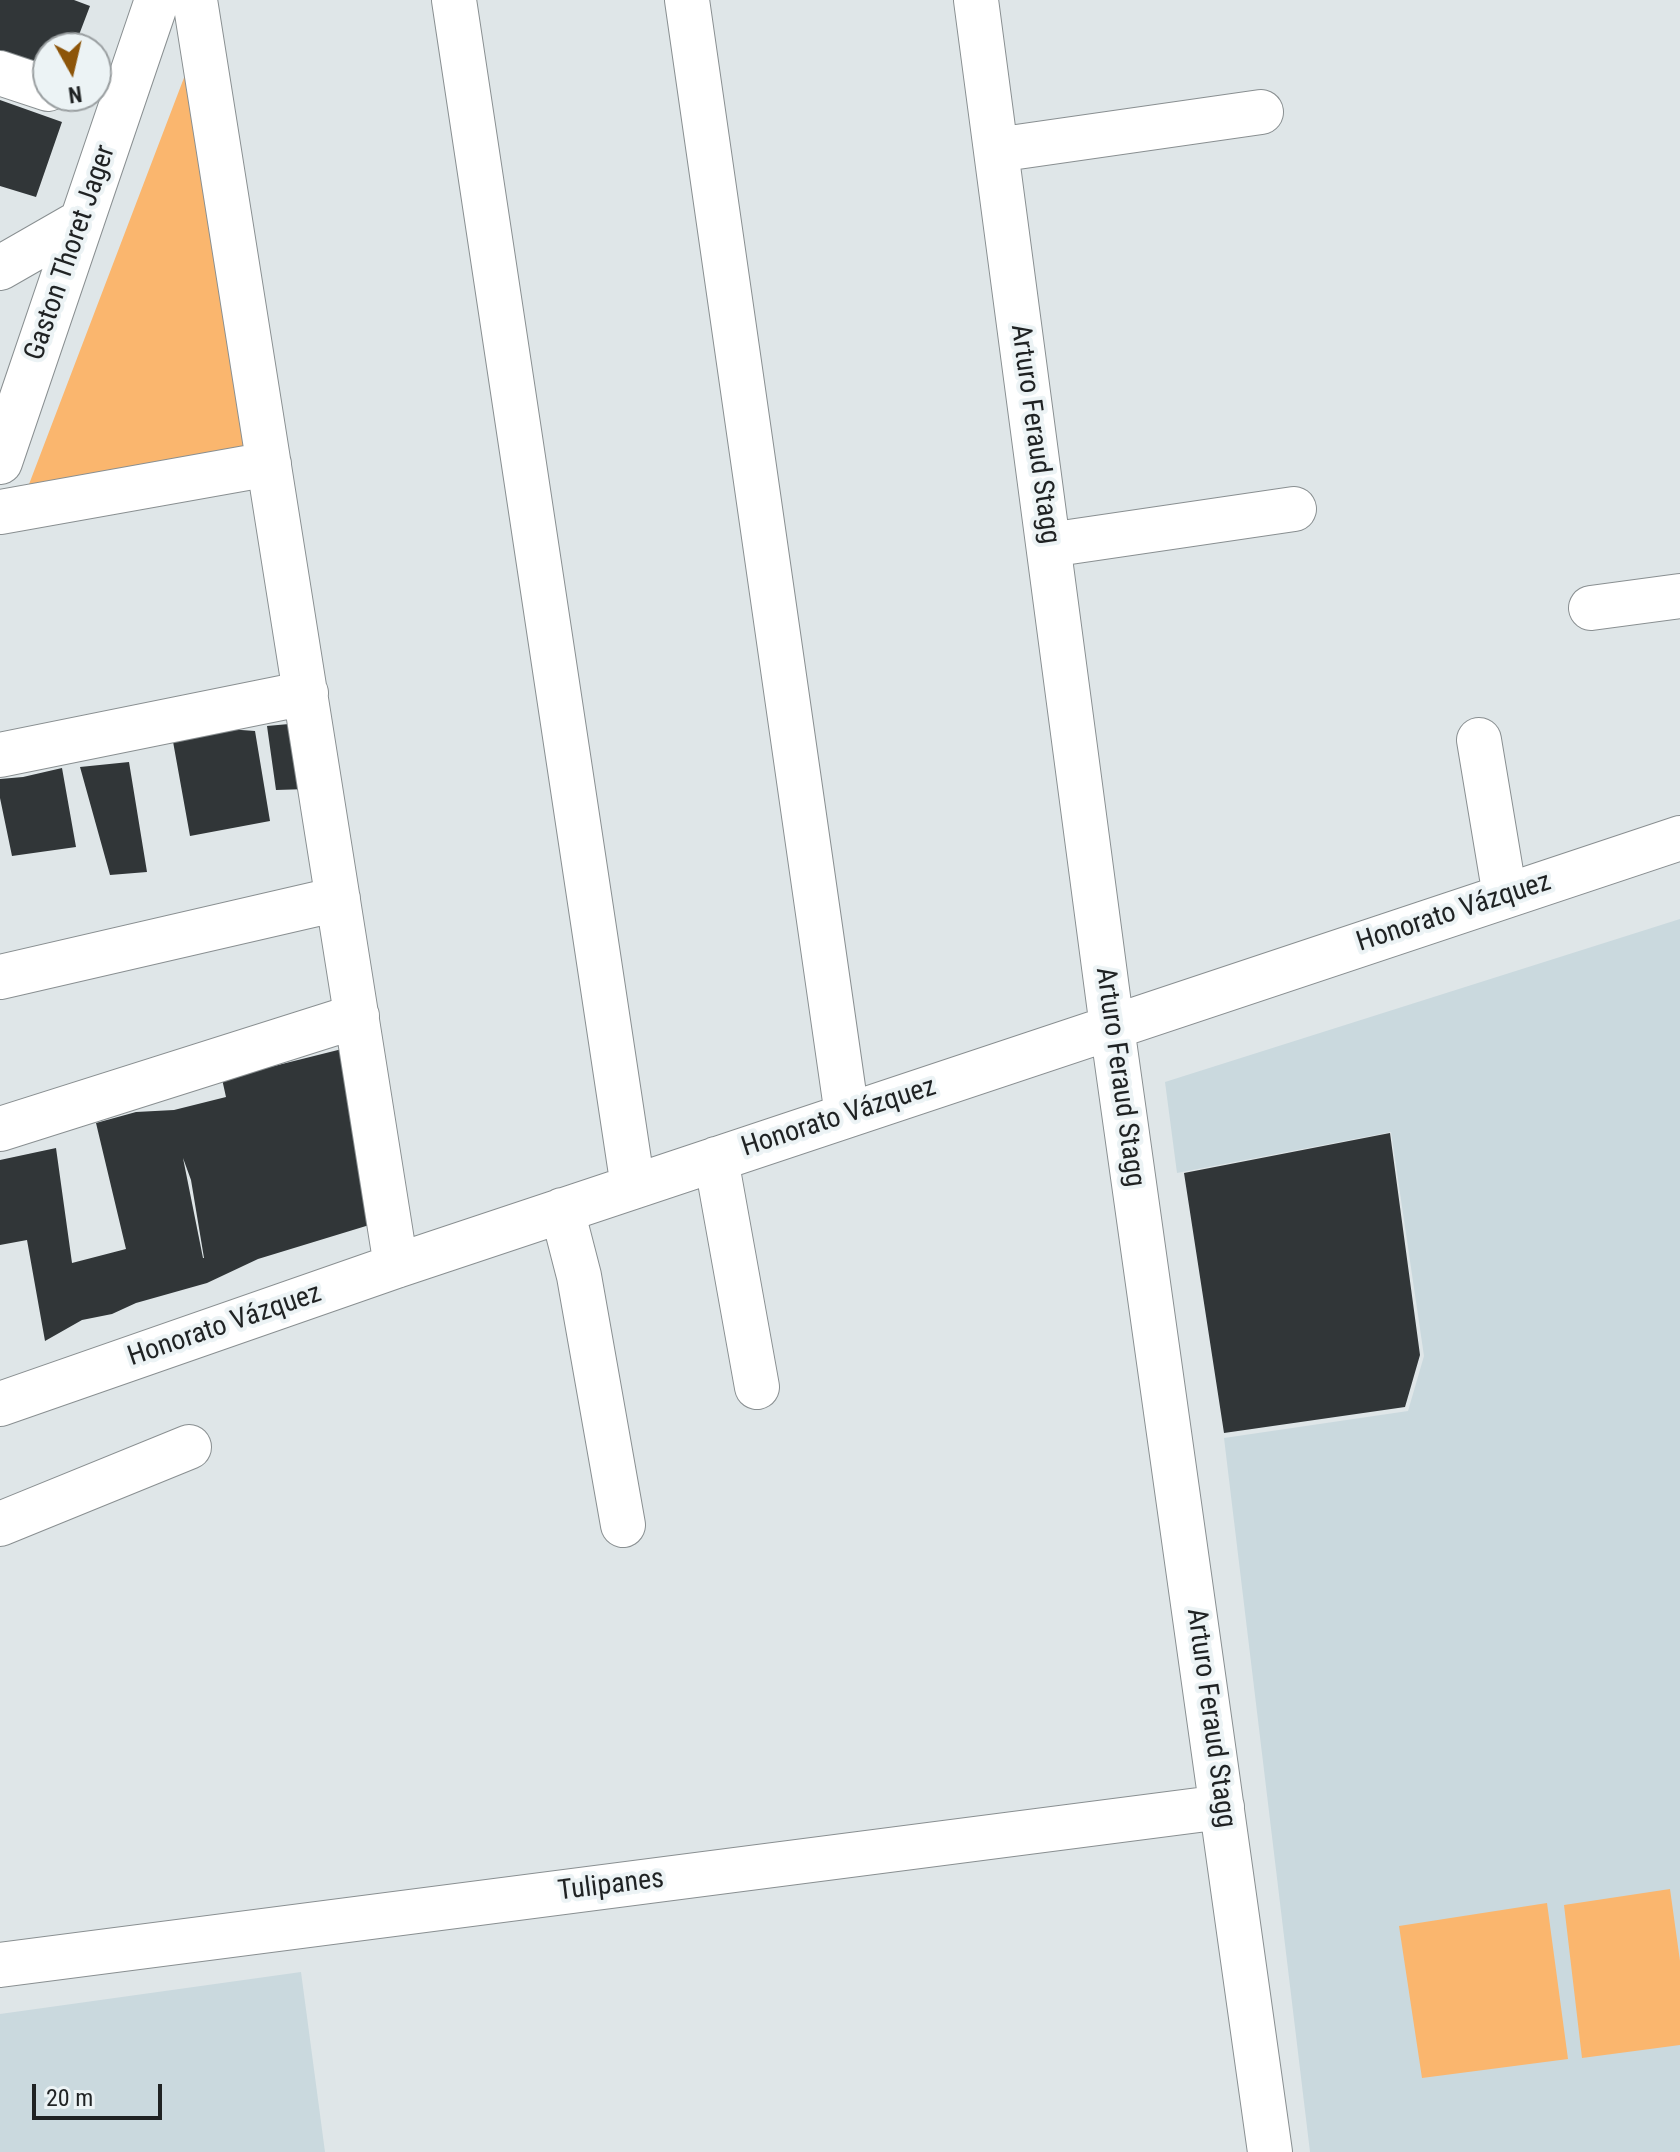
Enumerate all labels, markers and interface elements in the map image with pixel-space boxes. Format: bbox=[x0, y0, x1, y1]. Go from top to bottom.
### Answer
north arrow bbox=[32, 32, 112, 112]
text: N bbox=[67, 81, 84, 108]
street label: Gaston Thoret Jager bbox=[18, 141, 124, 365]
street label: Arturo Feraud Stagg bbox=[1002, 322, 1066, 546]
street label: Honorato Vázquez bbox=[1353, 866, 1555, 960]
street label: Arturo Feraud Stagg bbox=[1087, 965, 1151, 1189]
street label: Honorato Vázquez bbox=[738, 1071, 940, 1165]
street label: Honorato Vázquez bbox=[124, 1277, 326, 1375]
street label: Arturo Feraud Stagg bbox=[1178, 1606, 1242, 1830]
street label: Tulipanes bbox=[556, 1863, 666, 1909]
scale bar bbox=[36, 2068, 166, 2118]
text: 20 m bbox=[46, 2084, 93, 2112]

